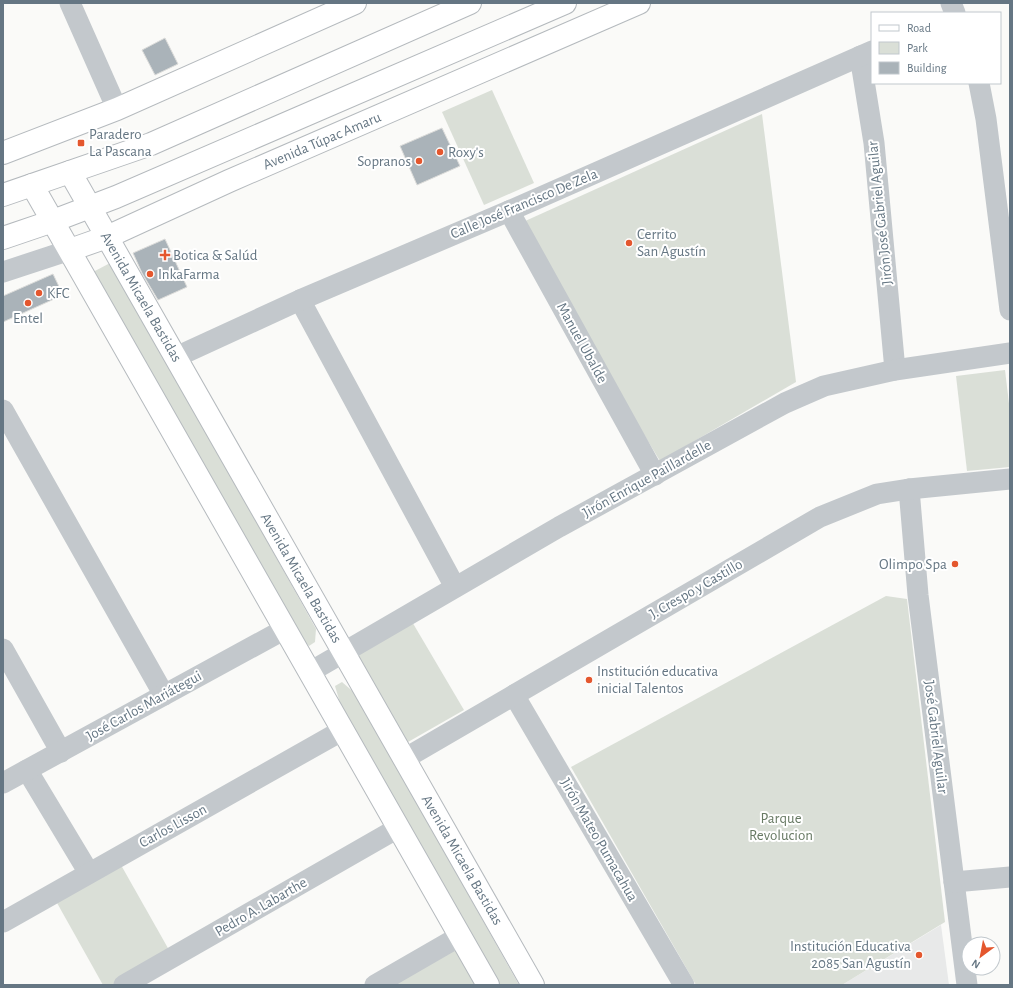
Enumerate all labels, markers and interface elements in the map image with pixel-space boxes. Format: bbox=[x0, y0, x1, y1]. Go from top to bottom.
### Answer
legend bbox=[871, 12, 1001, 84]
text: Road bbox=[907, 22, 931, 34]
text: Park bbox=[907, 42, 928, 54]
text: Building bbox=[907, 62, 947, 74]
street label: Avenida Túpac Amaru bbox=[261, 109, 383, 173]
place label: Paradero La Pascana bbox=[89, 127, 152, 159]
marker: Paradero La Pascana bbox=[76, 138, 86, 148]
street label: Jirón José Gabriel Aguilar bbox=[865, 140, 895, 286]
place label: Roxy's bbox=[448, 145, 484, 160]
marker: Roxy's bbox=[435, 147, 445, 157]
place label: Sopranos bbox=[357, 154, 411, 169]
marker: Sopranos bbox=[414, 156, 424, 166]
street label: Calle José Francisco De Zela bbox=[448, 166, 600, 242]
place label: Cerrito San Agustín bbox=[637, 227, 706, 259]
street label: Avenida Micaela Bastidas bbox=[98, 230, 184, 364]
marker: Cerrito San Agustín bbox=[624, 238, 634, 248]
place label: Botica & Salúd bbox=[173, 248, 258, 263]
marker: Botica & Salúd bbox=[160, 250, 170, 260]
place label: InkaFarma bbox=[158, 267, 220, 282]
marker: InkaFarma bbox=[145, 269, 155, 279]
place label: KFC bbox=[47, 286, 70, 301]
marker: KFC bbox=[34, 288, 44, 298]
marker: Entel bbox=[23, 298, 33, 308]
street label: Manuel Ubalde bbox=[554, 300, 610, 386]
place label: Entel bbox=[13, 311, 43, 326]
street label: Jirón Enrique Paillardelle bbox=[580, 437, 714, 521]
street label: Avenida Micaela Bastidas bbox=[258, 511, 344, 645]
street label: J. Crespo y Castillo bbox=[647, 556, 745, 622]
place label: Olimpo Spa bbox=[879, 557, 947, 572]
marker: Olimpo Spa bbox=[950, 559, 960, 569]
place label: Institución educativa inicial Talentos bbox=[597, 664, 718, 696]
street label: José Carlos Mariátegui bbox=[84, 668, 204, 744]
marker: Institución educativa inicial Talentos bbox=[584, 675, 594, 685]
street label: José Gabriel Aguilar bbox=[922, 679, 950, 795]
street label: Jirón Mateo Pumacahua bbox=[558, 776, 640, 904]
street label: Avenida Micaela Bastidas bbox=[419, 793, 505, 927]
street label: Carlos Lisson bbox=[137, 801, 209, 851]
park label: Parque Revolucion bbox=[749, 811, 813, 843]
street label: Pedro A. Labarthe bbox=[213, 875, 309, 939]
north arrow bbox=[961, 936, 1001, 976]
place label: Institución Educativa 2085 San Agustín bbox=[790, 939, 911, 971]
marker: Institución Educativa 2085 San Agustín bbox=[914, 950, 924, 960]
text: N bbox=[970, 957, 982, 971]

